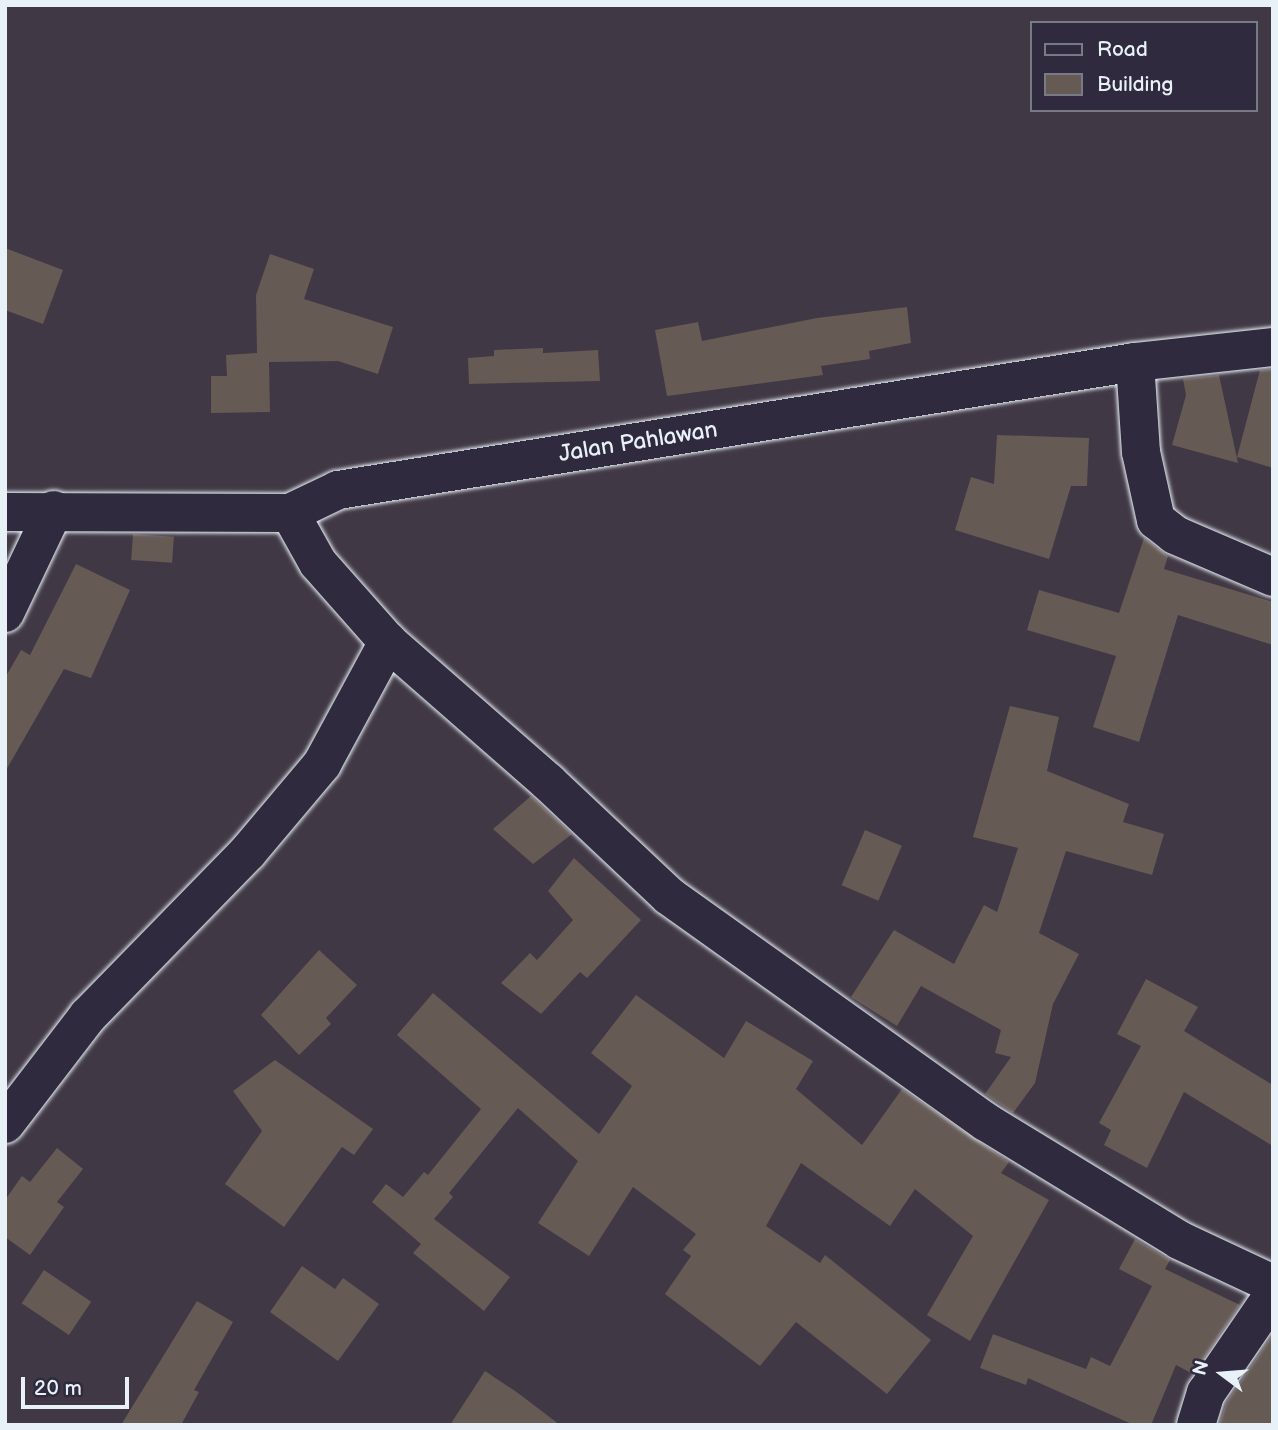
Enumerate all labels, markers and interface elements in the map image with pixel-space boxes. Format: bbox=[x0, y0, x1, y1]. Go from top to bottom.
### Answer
legend bbox=[1030, 21, 1257, 112]
text: Road bbox=[1097, 37, 1148, 62]
text: Building bbox=[1097, 72, 1173, 97]
street label: Jalan Pahlawan bbox=[557, 416, 719, 468]
north arrow bbox=[1187, 1339, 1257, 1409]
text: N bbox=[1188, 1358, 1214, 1378]
scale bar bbox=[24, 1364, 133, 1408]
text: 20 m bbox=[34, 1376, 82, 1401]

